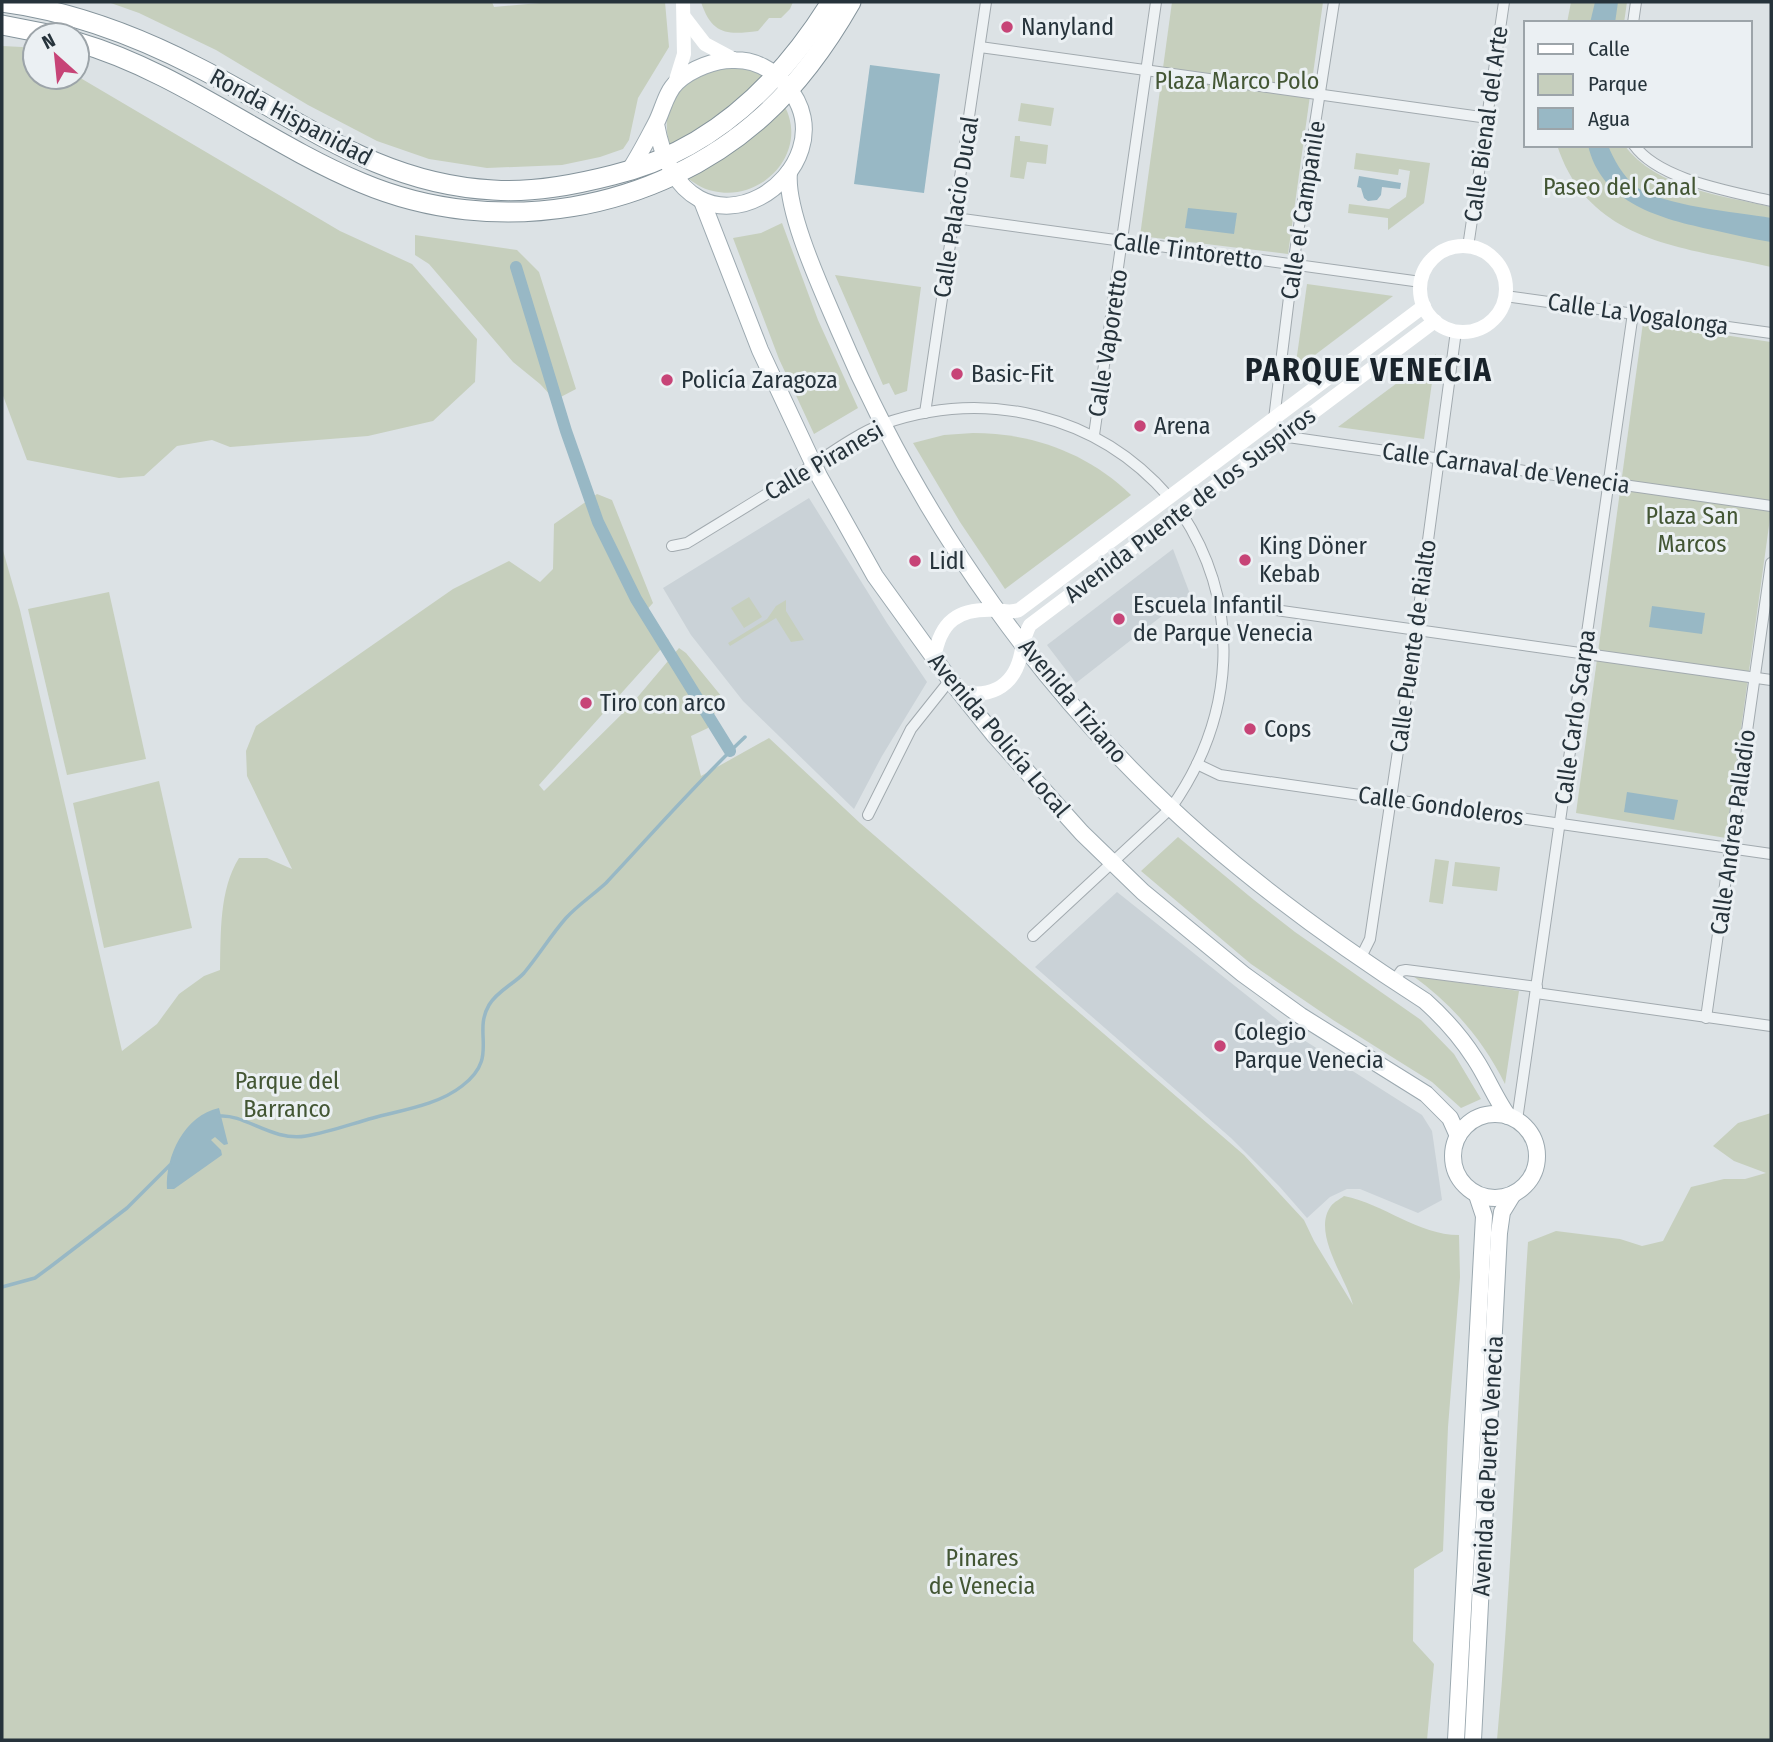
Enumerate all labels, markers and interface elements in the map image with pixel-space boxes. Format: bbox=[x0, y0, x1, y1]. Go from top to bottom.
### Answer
place label: Nanyland bbox=[1021, 13, 1114, 41]
marker: Nanyland bbox=[999, 19, 1015, 35]
north arrow bbox=[21, 21, 91, 91]
legend bbox=[1524, 21, 1752, 147]
street label: Calle Bienal del Arte bbox=[1458, 24, 1514, 224]
text: N bbox=[38, 28, 59, 54]
text: Calle bbox=[1588, 36, 1630, 62]
street label: Ronda Hispanidad bbox=[205, 62, 377, 172]
park label: Plaza Marco Polo bbox=[1155, 67, 1319, 95]
text: Parque bbox=[1588, 71, 1648, 97]
text: Agua bbox=[1588, 106, 1630, 132]
street label: Calle Palacio Ducal bbox=[928, 114, 984, 300]
street label: Calle el Campanile bbox=[1275, 119, 1331, 301]
park label: Paseo del Canal bbox=[1543, 173, 1697, 201]
street label: Calle Tintoretto bbox=[1111, 227, 1265, 275]
street label: Calle Vaporetto bbox=[1082, 267, 1134, 419]
street label: Calle La Vogalonga bbox=[1546, 287, 1730, 341]
district label: PARQUE VENECIA bbox=[1245, 351, 1493, 389]
place label: Basic-Fit bbox=[971, 360, 1054, 388]
place label: Policía Zaragoza bbox=[681, 366, 838, 394]
marker: Basic-Fit bbox=[949, 366, 965, 382]
marker: Policía Zaragoza bbox=[659, 372, 675, 388]
street label: Avenida Puente de los Suspiros bbox=[1059, 401, 1321, 609]
place label: Arena bbox=[1154, 412, 1211, 440]
street label: Calle Piranesi bbox=[760, 416, 888, 506]
marker: Arena bbox=[1132, 418, 1148, 434]
street label: Calle Carnaval de Venecia bbox=[1380, 437, 1632, 499]
park label: Plaza San Marcos bbox=[1645, 502, 1739, 558]
place label: King Döner Kebab bbox=[1259, 532, 1367, 588]
street label: Calle Puente de Rialto bbox=[1384, 538, 1442, 754]
place label: Lidl bbox=[929, 547, 965, 575]
marker: King Döner Kebab bbox=[1237, 552, 1253, 568]
marker: Lidl bbox=[907, 553, 923, 569]
place label: Escuela Infantil de Parque Venecia bbox=[1133, 591, 1313, 647]
marker: Escuela Infantil de Parque Venecia bbox=[1111, 611, 1127, 627]
street label: Calle Carlo Scarpa bbox=[1549, 628, 1601, 806]
street label: Avenida Tiziano bbox=[1013, 633, 1133, 769]
street label: Avenida Policía Local bbox=[922, 647, 1076, 823]
place label: Tiro con arco bbox=[600, 689, 726, 717]
marker: Tiro con arco bbox=[578, 695, 594, 711]
place label: Cops bbox=[1264, 715, 1311, 743]
marker: Cops bbox=[1242, 721, 1258, 737]
street label: Calle Andrea Palladio bbox=[1705, 728, 1761, 936]
street label: Calle Gondoleros bbox=[1357, 781, 1525, 831]
place label: Colegio Parque Venecia bbox=[1234, 1018, 1384, 1074]
marker: Colegio Parque Venecia bbox=[1212, 1038, 1228, 1054]
park label: Parque del Barranco bbox=[235, 1067, 339, 1123]
street label: Avenida de Puerto Venecia bbox=[1467, 1335, 1509, 1597]
park label: Pinares de Venecia bbox=[929, 1544, 1035, 1600]

